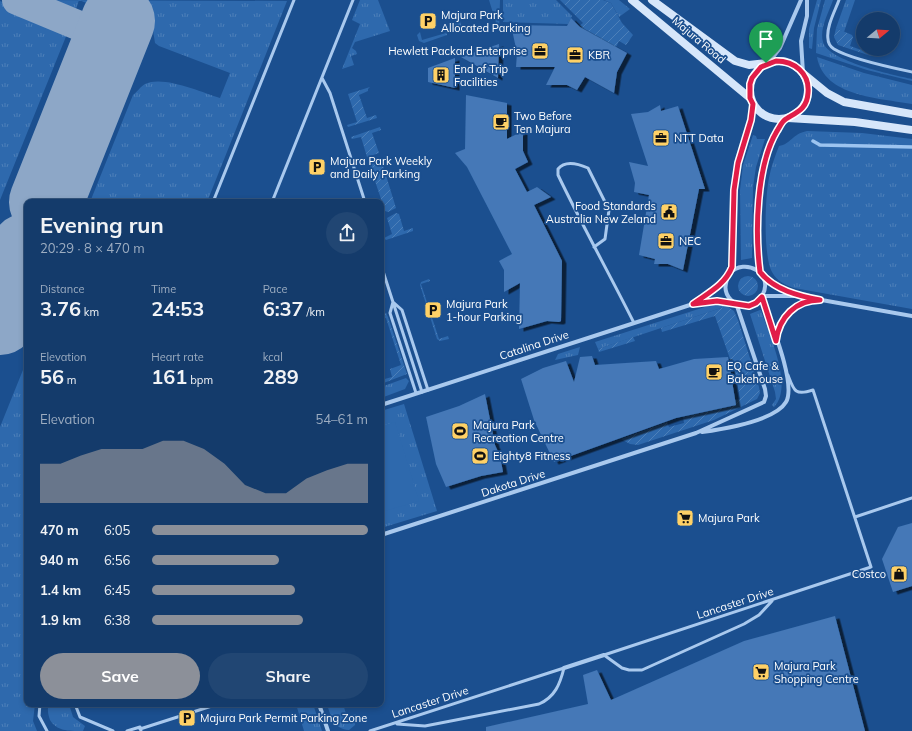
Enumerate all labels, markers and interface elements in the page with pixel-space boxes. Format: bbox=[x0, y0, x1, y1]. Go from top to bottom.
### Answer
place label: Majura Park Allocated Parking bbox=[441, 8, 531, 35]
parking icon: Majura Park Allocated Parking bbox=[418, 11, 438, 31]
north arrow bbox=[856, 12, 900, 56]
map controls bbox=[856, 12, 900, 56]
street label: Majura Road bbox=[669, 14, 729, 66]
pin bbox=[749, 22, 783, 63]
icon: arrive bbox=[755, 28, 777, 50]
office icon: Hewlett Packard Enterprise bbox=[530, 41, 550, 61]
place label: Hewlett Packard Enterprise bbox=[388, 44, 527, 58]
office icon: KBR bbox=[565, 45, 585, 65]
place label: KBR bbox=[588, 48, 610, 62]
place label: End of Trip Facilities bbox=[454, 62, 509, 89]
building icon: End of Trip Facilities bbox=[431, 65, 451, 85]
place label: Two Before Ten Majura bbox=[514, 109, 572, 136]
cafe icon: Two Before Ten Majura bbox=[491, 112, 511, 132]
office icon: NTT Data bbox=[651, 128, 671, 148]
place label: NTT Data bbox=[674, 131, 724, 145]
place label: Majura Park Weekly and Daily Parking bbox=[330, 154, 432, 181]
parking icon: Majura Park Weekly and Daily Parking bbox=[307, 157, 327, 177]
place label: Food Standards Australia New Zeland bbox=[546, 199, 656, 226]
public building icon: Food Standards Australia New Zeland bbox=[659, 202, 679, 222]
text: Evening run bbox=[40, 211, 164, 239]
button: share bbox=[326, 212, 368, 254]
office icon: NEC bbox=[656, 231, 676, 251]
place label: NEC bbox=[679, 234, 701, 248]
text: 20:29 · 8 × 470 m bbox=[40, 240, 145, 256]
text: Distance bbox=[40, 282, 84, 296]
text: Time bbox=[151, 282, 176, 296]
text: Pace bbox=[263, 282, 287, 296]
text: 3.76 bbox=[40, 296, 81, 321]
text: 24:53 bbox=[151, 296, 204, 321]
text: 6:37 bbox=[263, 296, 304, 321]
place label: Majura Park 1-hour Parking bbox=[446, 297, 522, 324]
parking icon: Majura Park 1-hour Parking bbox=[423, 300, 443, 320]
text: km bbox=[81, 305, 99, 319]
text: /km bbox=[304, 305, 325, 319]
street label: Catalina Drive bbox=[498, 327, 570, 363]
text: Elevation bbox=[40, 350, 87, 364]
text: Heart rate bbox=[151, 350, 204, 364]
text: kcal bbox=[263, 350, 283, 364]
place label: EQ Cafe & Bakehouse bbox=[727, 359, 783, 386]
cafe icon: EQ Cafe & Bakehouse bbox=[704, 362, 724, 382]
text: 56 bbox=[40, 364, 64, 389]
text: 161 bbox=[151, 364, 187, 389]
text: 289 bbox=[263, 364, 299, 389]
text: m bbox=[64, 373, 77, 387]
text: bpm bbox=[187, 373, 213, 387]
text: Elevation bbox=[40, 411, 95, 427]
text: 54–61 m bbox=[315, 411, 368, 427]
place label: Majura Park Recreation Centre bbox=[473, 418, 564, 445]
sports icon: Majura Park Recreation Centre bbox=[450, 421, 470, 441]
sports icon: Eighty8 Fitness bbox=[470, 446, 490, 466]
place label: Eighty8 Fitness bbox=[493, 449, 570, 463]
street label: Dakota Drive bbox=[479, 466, 547, 500]
supermarket icon: Majura Park bbox=[675, 508, 695, 528]
place label: Majura Park bbox=[698, 511, 760, 525]
text: 470 m bbox=[40, 522, 79, 538]
text: 6:05 bbox=[104, 522, 130, 538]
text: 940 m bbox=[40, 552, 79, 568]
text: 6:56 bbox=[104, 552, 130, 568]
shop icon: Costco bbox=[889, 564, 909, 584]
place label: Costco bbox=[852, 567, 886, 581]
text: 1.4 km bbox=[40, 582, 81, 598]
text: 6:45 bbox=[104, 582, 130, 598]
street label: Lancaster Drive bbox=[695, 584, 775, 622]
text: 1.9 km bbox=[40, 612, 81, 628]
text: 6:38 bbox=[104, 612, 130, 628]
button: Save bbox=[40, 653, 200, 699]
button: Share bbox=[208, 653, 368, 699]
place label: Majura Park Shopping Centre bbox=[774, 659, 859, 686]
supermarket icon: Majura Park Shopping Centre bbox=[751, 662, 771, 682]
street label: Lancaster Drive bbox=[390, 683, 470, 721]
parking icon: Majura Park Permit Parking Zone bbox=[177, 708, 197, 728]
place label: Majura Park Permit Parking Zone bbox=[200, 711, 367, 725]

